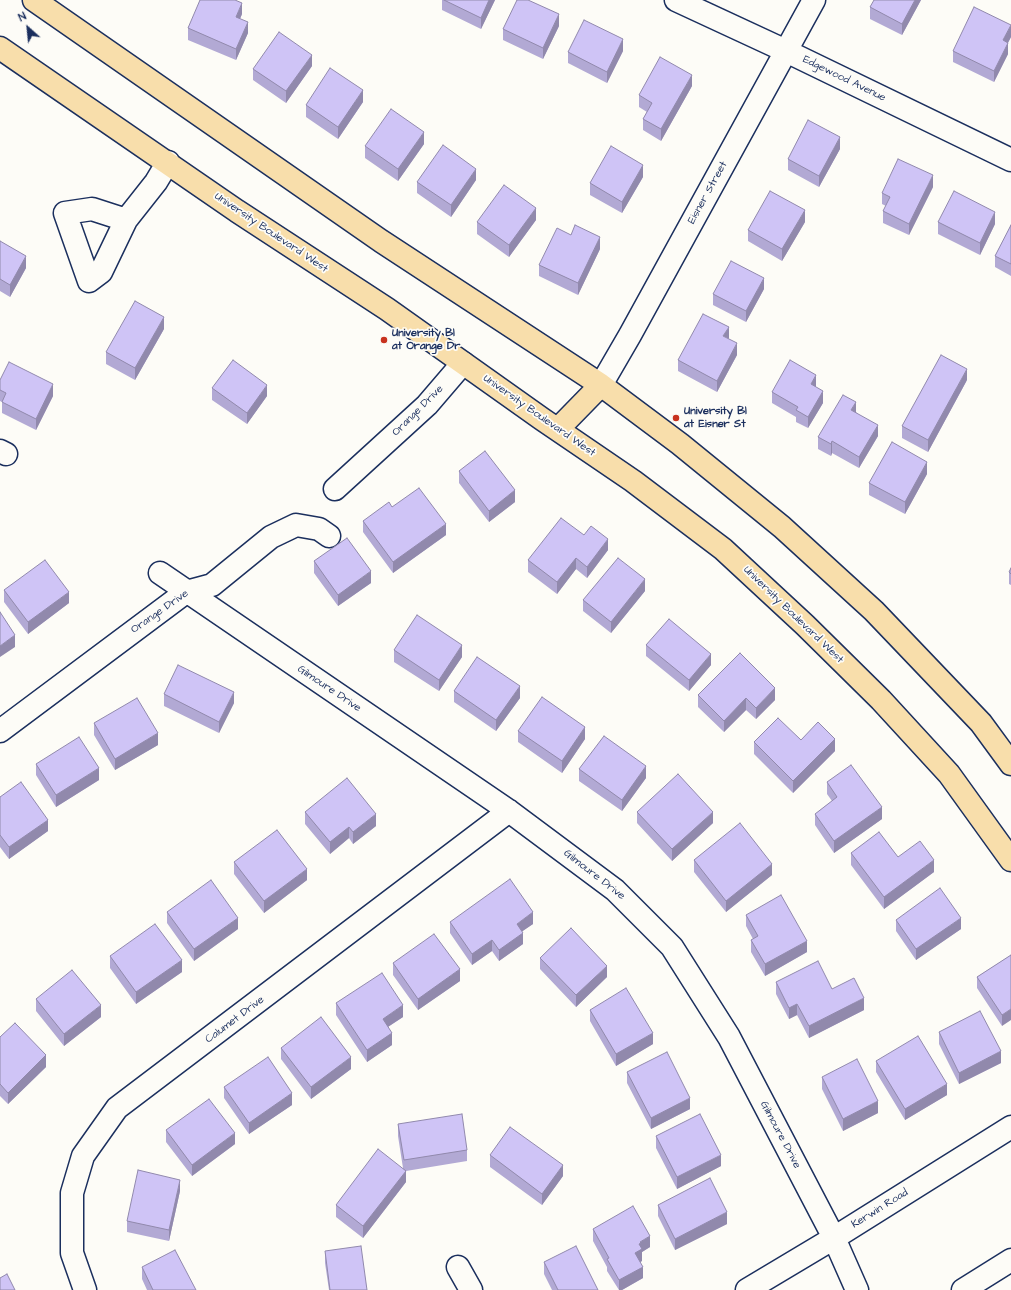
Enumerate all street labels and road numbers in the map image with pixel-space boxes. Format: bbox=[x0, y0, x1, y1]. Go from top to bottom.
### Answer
street label: Edgewood Avenue bbox=[800, 53, 888, 105]
street label: Eisner Street bbox=[685, 159, 731, 227]
street label: University Boulevard West bbox=[212, 190, 330, 276]
street label: University Boulevard West bbox=[480, 372, 598, 460]
street label: Orange Drive bbox=[390, 383, 446, 439]
street label: University Boulevard West bbox=[740, 564, 846, 666]
street label: Orange Drive bbox=[129, 587, 191, 637]
street label: Gilmoure Drive bbox=[295, 663, 363, 715]
street label: Gilmoure Drive bbox=[561, 847, 627, 903]
street label: Calumet Drive bbox=[203, 993, 267, 1047]
street label: Gilmoure Drive bbox=[757, 1099, 803, 1171]
street label: Kerwin Road bbox=[849, 1186, 911, 1232]

